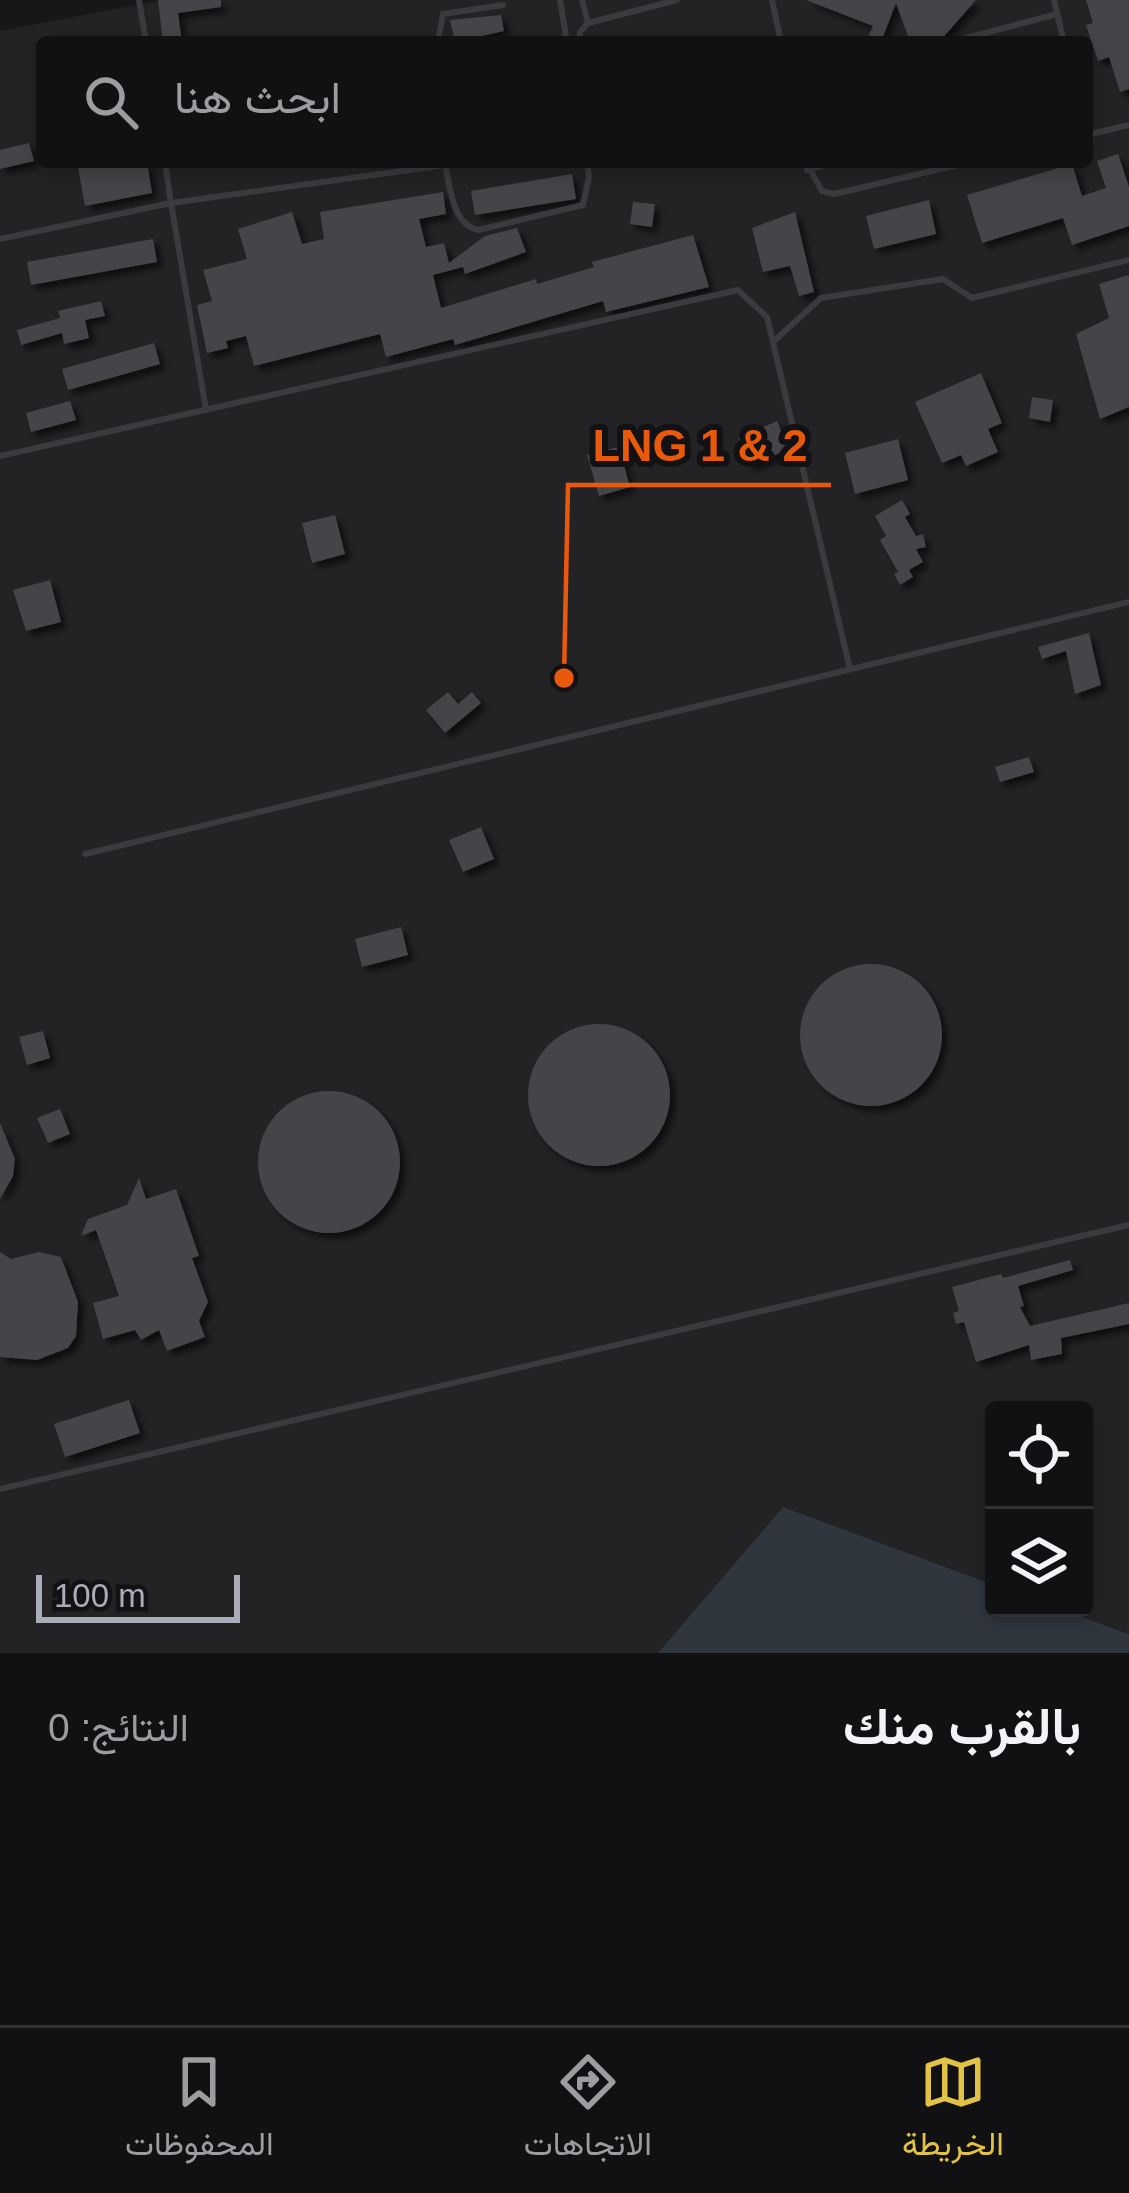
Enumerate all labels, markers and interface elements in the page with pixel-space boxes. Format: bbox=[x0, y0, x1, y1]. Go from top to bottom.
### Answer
search box bbox=[36, 36, 1093, 168]
icon: search bbox=[78, 69, 144, 135]
text: ابحث هنا bbox=[174, 72, 341, 123]
callout: LNG 1 & 2 bbox=[568, 404, 831, 485]
text: LNG 1 & 2 bbox=[592, 420, 808, 471]
map controls bbox=[985, 1401, 1093, 1617]
button: locate bbox=[985, 1401, 1093, 1509]
button: layers bbox=[985, 1509, 1093, 1617]
scale bar bbox=[36, 1569, 240, 1622]
text: 100 m bbox=[54, 1577, 146, 1614]
text: بالقرب منك bbox=[843, 1698, 1081, 1755]
text: النتائج: 0 bbox=[48, 1706, 189, 1749]
tab: المحفوظات bbox=[125, 2049, 274, 2173]
tab: الاتجاهات bbox=[524, 2049, 652, 2173]
tab: الخريطة bbox=[902, 2049, 1004, 2173]

